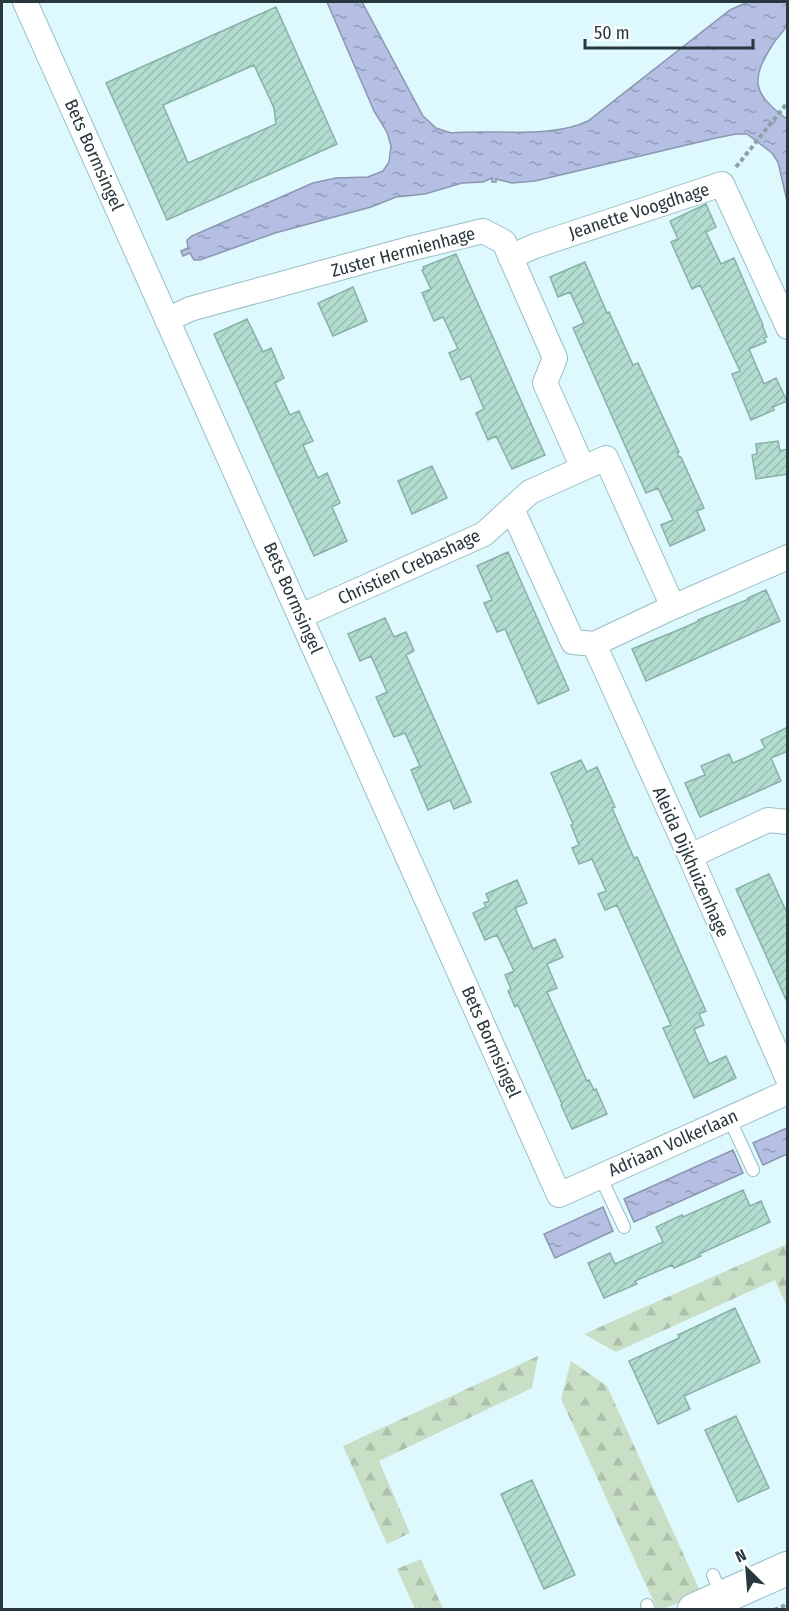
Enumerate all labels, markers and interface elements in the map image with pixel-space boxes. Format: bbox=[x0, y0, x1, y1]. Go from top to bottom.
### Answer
scale bar bbox=[585, 12, 753, 50]
text: 50 m bbox=[594, 22, 630, 44]
street label: Bets Bormsingel bbox=[60, 96, 128, 214]
street label: Jeanette Voogdhage bbox=[566, 178, 712, 244]
street label: Zuster Hermienhage bbox=[329, 222, 478, 282]
street label: Christien Crebashage bbox=[334, 524, 484, 610]
street label: Bets Bormsingel bbox=[259, 539, 327, 657]
street label: Aleida Dijkhuizenhage bbox=[648, 783, 734, 941]
street label: Bets Bormsingel bbox=[457, 983, 525, 1101]
street label: Adriaan Volkerlaan bbox=[605, 1105, 741, 1181]
north arrow bbox=[717, 1539, 777, 1599]
text: N bbox=[733, 1545, 749, 1566]

